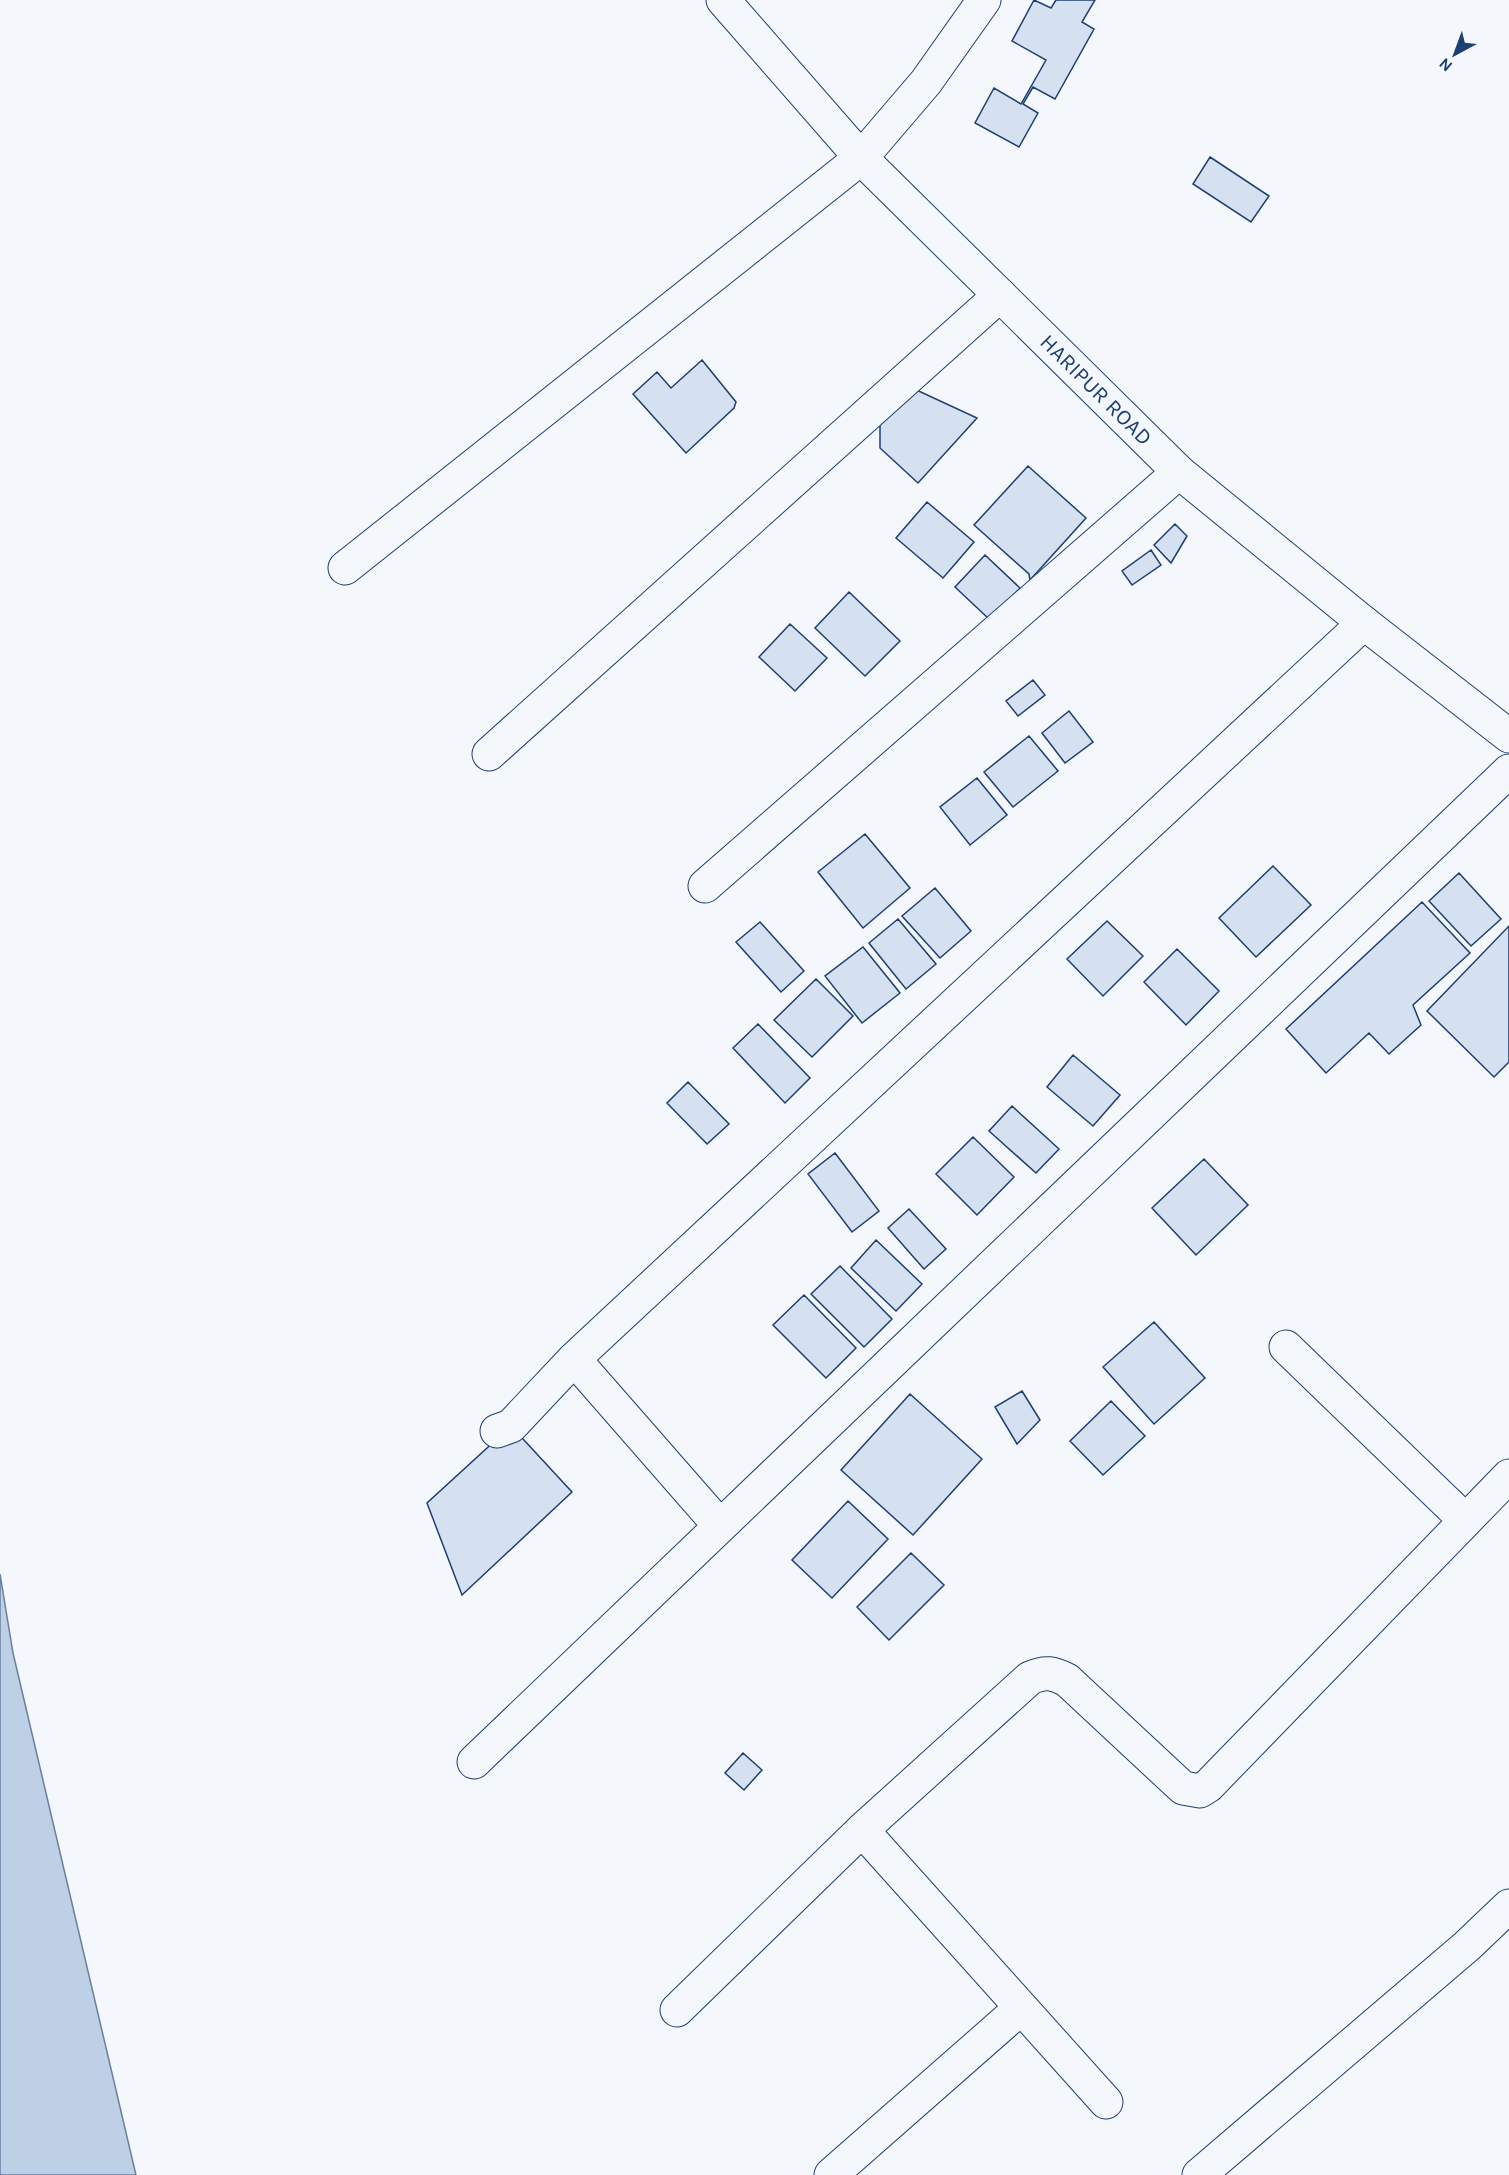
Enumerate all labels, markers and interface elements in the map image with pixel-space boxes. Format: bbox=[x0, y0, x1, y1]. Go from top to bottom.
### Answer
north arrow bbox=[1425, 24, 1485, 84]
text: N bbox=[1435, 54, 1456, 76]
street label: HARIPUR ROAD bbox=[1034, 329, 1157, 451]

